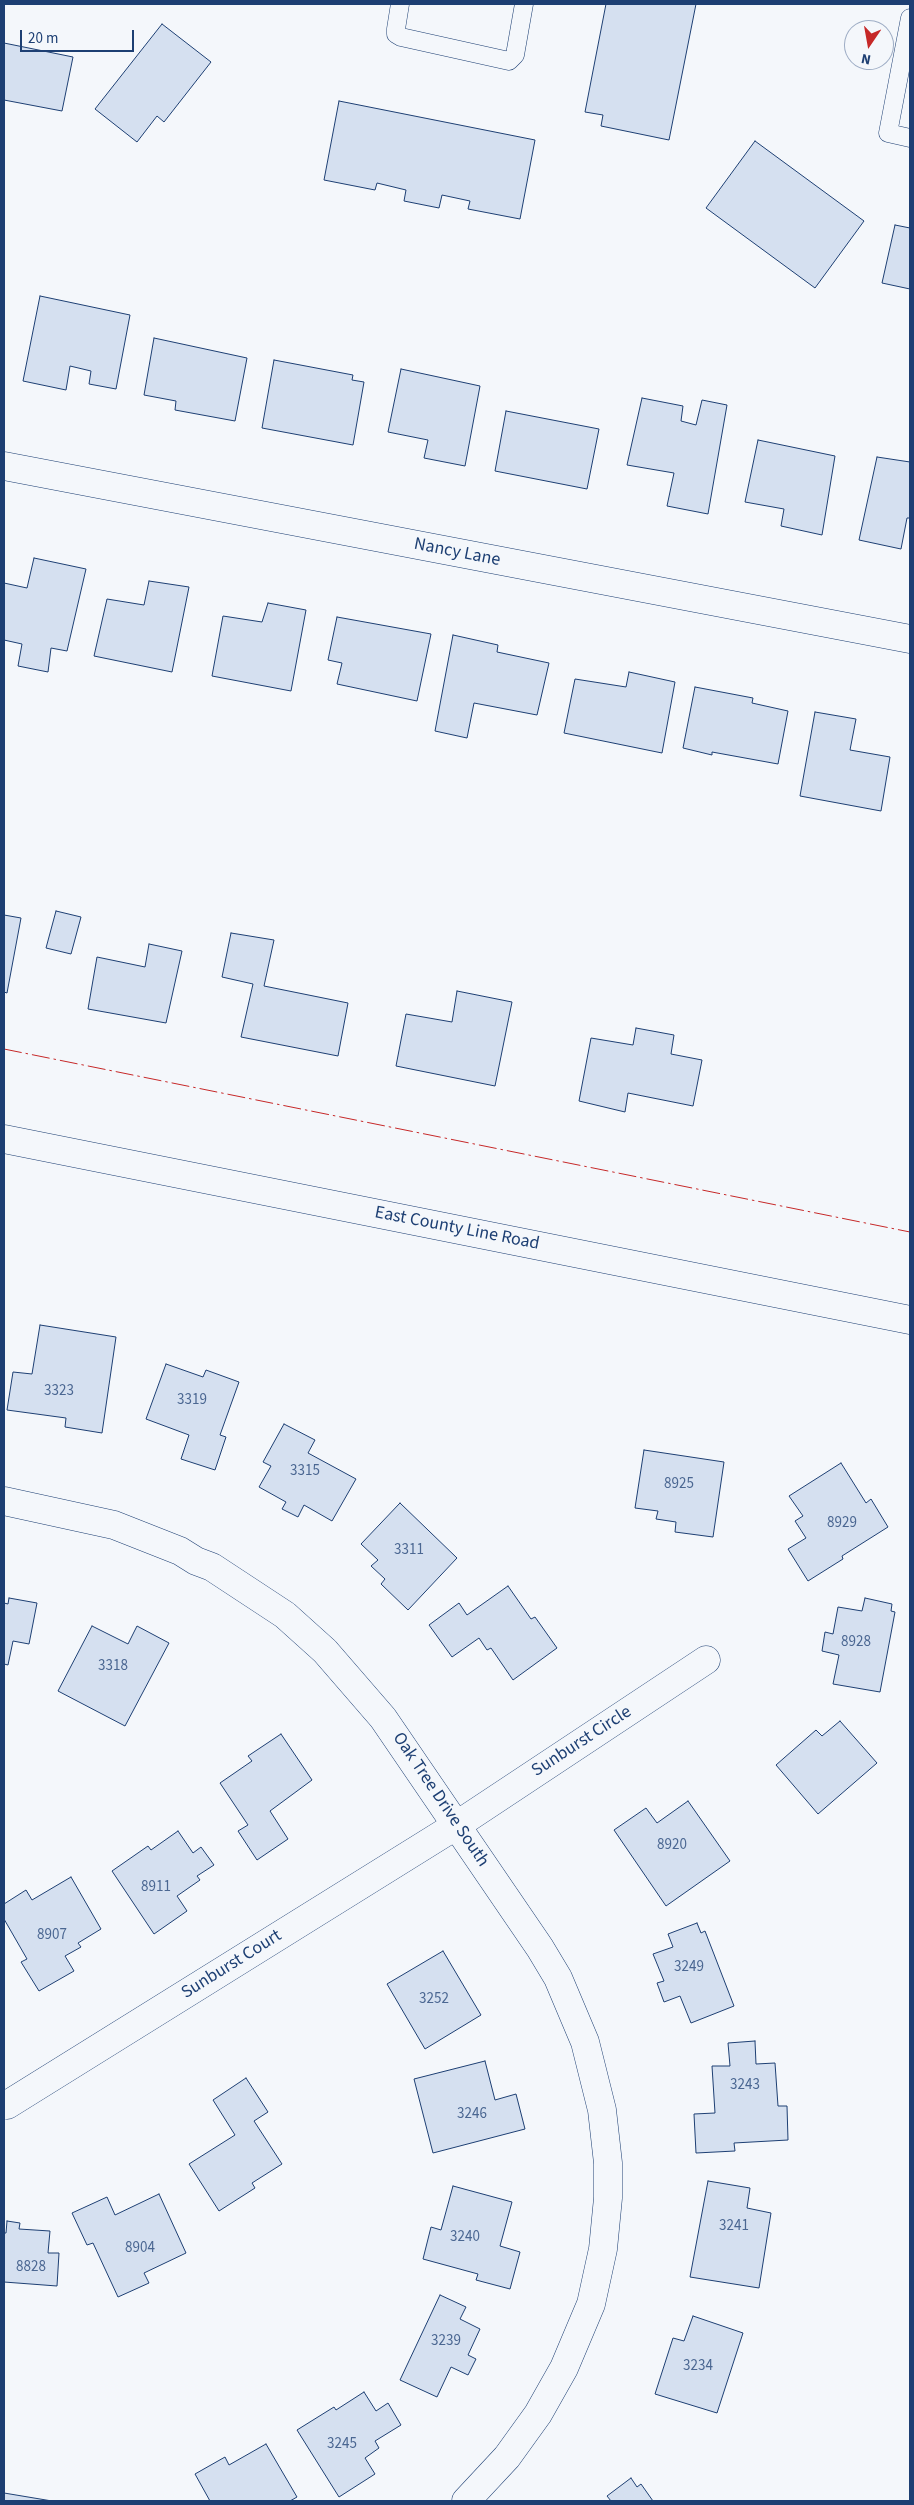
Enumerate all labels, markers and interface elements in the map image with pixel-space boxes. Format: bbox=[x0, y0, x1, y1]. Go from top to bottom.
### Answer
scale bar bbox=[22, 20, 136, 52]
north arrow bbox=[844, 20, 894, 70]
text: 20 m bbox=[28, 28, 58, 49]
text: N bbox=[859, 48, 873, 69]
street label: Nancy Lane bbox=[412, 534, 502, 572]
street label: East County Line Road bbox=[373, 1202, 541, 1256]
house number: 3323 bbox=[44, 1383, 74, 1401]
house number: 3319 bbox=[177, 1392, 207, 1410]
house number: 3315 bbox=[290, 1463, 320, 1481]
house number: 8925 bbox=[664, 1476, 694, 1494]
house number: 8929 bbox=[827, 1515, 857, 1533]
house number: 3311 bbox=[394, 1542, 424, 1560]
house number: 8928 bbox=[841, 1634, 871, 1652]
house number: 3318 bbox=[98, 1658, 128, 1676]
street label: Sunburst Circle bbox=[528, 1702, 636, 1782]
street label: Oak Tree Drive South bbox=[387, 1729, 493, 1871]
house number: 8920 bbox=[657, 1837, 687, 1855]
house number: 8911 bbox=[141, 1879, 171, 1897]
street label: Sunburst Court bbox=[178, 1926, 286, 2004]
house number: 8907 bbox=[37, 1927, 67, 1945]
house number: 3249 bbox=[674, 1959, 704, 1977]
house number: 3252 bbox=[419, 1991, 449, 2009]
house number: 3243 bbox=[730, 2077, 760, 2095]
house number: 3246 bbox=[457, 2106, 487, 2124]
house number: 3241 bbox=[719, 2218, 749, 2236]
house number: 3240 bbox=[450, 2229, 480, 2247]
house number: 8904 bbox=[125, 2240, 155, 2258]
house number: 8828 bbox=[16, 2259, 46, 2277]
house number: 3239 bbox=[431, 2333, 461, 2351]
house number: 3234 bbox=[683, 2358, 713, 2376]
house number: 3245 bbox=[327, 2436, 357, 2454]

